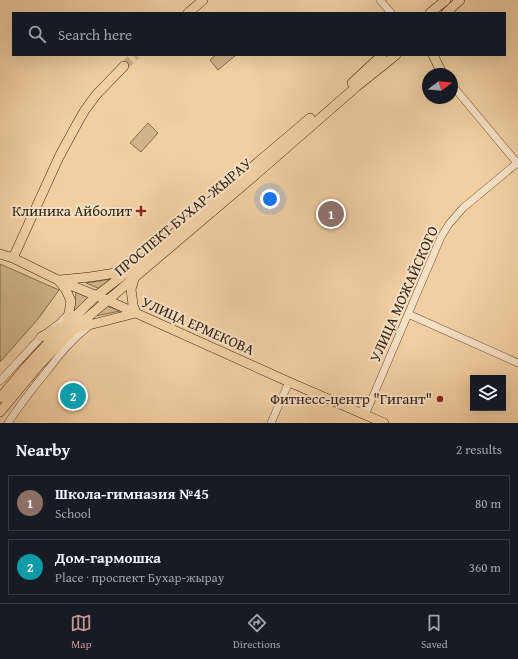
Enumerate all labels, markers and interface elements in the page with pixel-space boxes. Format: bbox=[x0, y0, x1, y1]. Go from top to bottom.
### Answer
search box bbox=[12, 12, 506, 56]
icon: search bbox=[26, 23, 48, 45]
text: Search here bbox=[58, 24, 132, 45]
north arrow bbox=[422, 68, 458, 104]
street label: ПРОСПЕКТ БУХАР-ЖЫРАУ bbox=[109, 152, 257, 280]
your location bbox=[260, 189, 280, 209]
pin: 1 bbox=[318, 199, 344, 229]
place label: Клиника Айболит bbox=[12, 200, 133, 221]
marker: Клиника Айболит bbox=[135, 205, 147, 217]
street label: УЛИЦА МОЖАЙСКОГО bbox=[364, 222, 443, 365]
street label: УЛИЦА ЕРМЕКОВА bbox=[138, 291, 258, 360]
map controls bbox=[470, 375, 506, 411]
button: layers bbox=[470, 375, 506, 411]
pin: 2 bbox=[60, 381, 86, 411]
place label: Фитнесс-центр "Гигант" bbox=[270, 388, 432, 409]
marker: Фитнесс-центр "Гигант" bbox=[435, 394, 445, 404]
text: Nearby bbox=[16, 437, 70, 462]
text: 2 results bbox=[456, 440, 502, 459]
text: Школа-гимназия №45 bbox=[55, 483, 209, 504]
text: 1 bbox=[27, 494, 33, 513]
text: 80 m bbox=[475, 494, 501, 513]
text: School bbox=[55, 504, 91, 523]
text: Дом-гармошка bbox=[55, 547, 161, 568]
text: 2 bbox=[27, 558, 33, 577]
text: 360 m bbox=[469, 558, 501, 577]
text: Place · проспект Бухар-жырау bbox=[55, 568, 224, 587]
tab: Map bbox=[70, 612, 92, 652]
tab: Directions bbox=[233, 612, 280, 652]
tab: Saved bbox=[421, 612, 448, 652]

